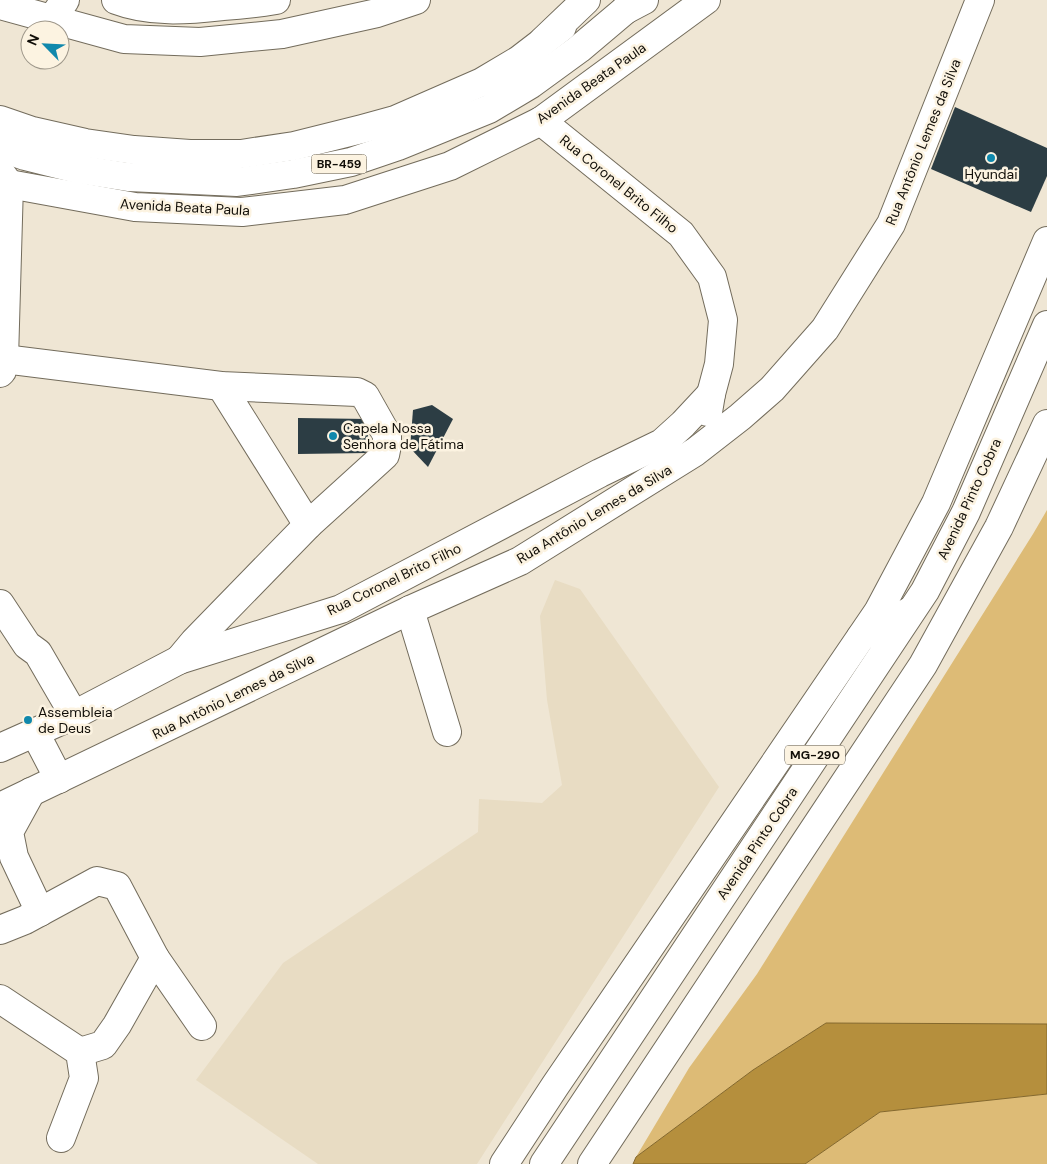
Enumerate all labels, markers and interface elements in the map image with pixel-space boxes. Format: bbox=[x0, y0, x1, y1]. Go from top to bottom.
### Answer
north arrow bbox=[20, 20, 70, 70]
text: N bbox=[23, 31, 43, 48]
street label: Avenida Beata Paula bbox=[533, 38, 649, 128]
street label: Rua Antônio Lemes da Silva bbox=[881, 56, 965, 228]
street label: Rua Coronel Brito Filho bbox=[556, 131, 682, 237]
marker: Hyundai bbox=[985, 152, 997, 164]
road number: BR-459 bbox=[312, 154, 366, 173]
place label: Hyundai bbox=[964, 165, 1018, 183]
street label: Avenida Beata Paula bbox=[120, 195, 250, 219]
place label: Capela Nossa Senhora de Fátima bbox=[343, 419, 464, 453]
marker: Capela Nossa Senhora de Fátima bbox=[327, 430, 339, 442]
street label: Avenida Pinto Cobra bbox=[933, 435, 1005, 563]
street label: Rua Antônio Lemes da Silva bbox=[513, 461, 675, 567]
street label: Rua Coronel Brito Filho bbox=[324, 539, 464, 619]
street label: Rua Antônio Lemes da Silva bbox=[149, 649, 317, 743]
place label: Assembleia de Deus bbox=[38, 703, 113, 737]
marker: Assembleia de Deus bbox=[22, 714, 34, 726]
road number: MG-290 bbox=[785, 746, 845, 764]
street label: Avenida Pinto Cobra bbox=[713, 783, 801, 903]

